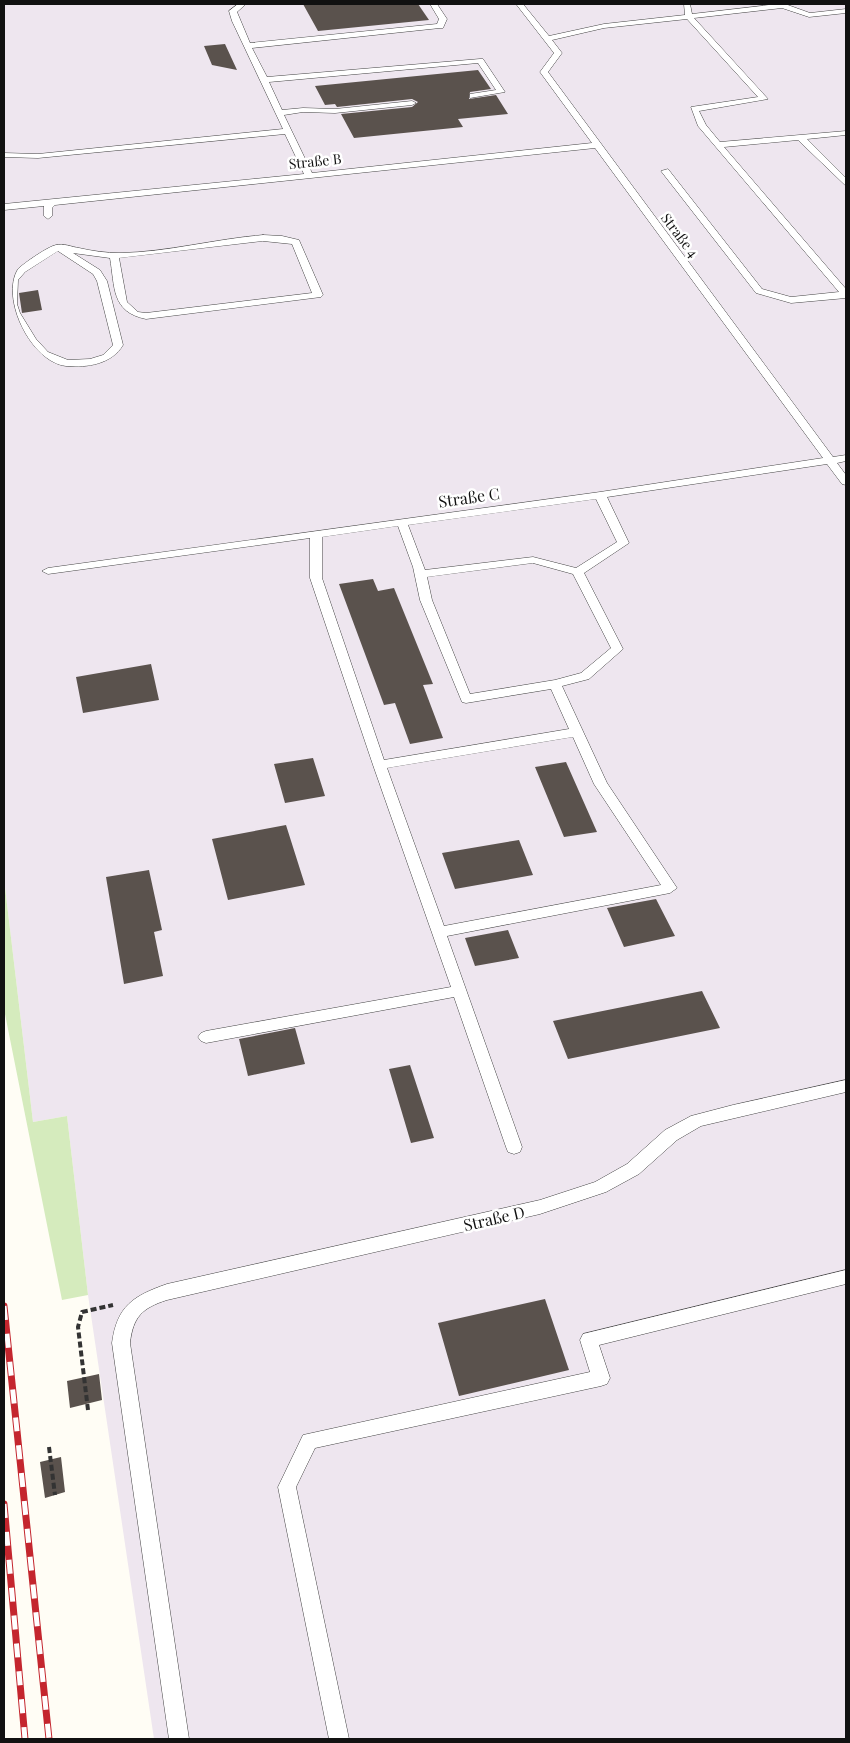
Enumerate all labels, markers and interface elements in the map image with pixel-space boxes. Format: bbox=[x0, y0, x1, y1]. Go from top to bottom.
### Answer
street label: Straße B bbox=[288, 149, 343, 173]
street label: Straße 4 bbox=[657, 209, 703, 261]
street label: Straße C bbox=[437, 482, 501, 512]
street label: Straße D bbox=[461, 1201, 527, 1235]

